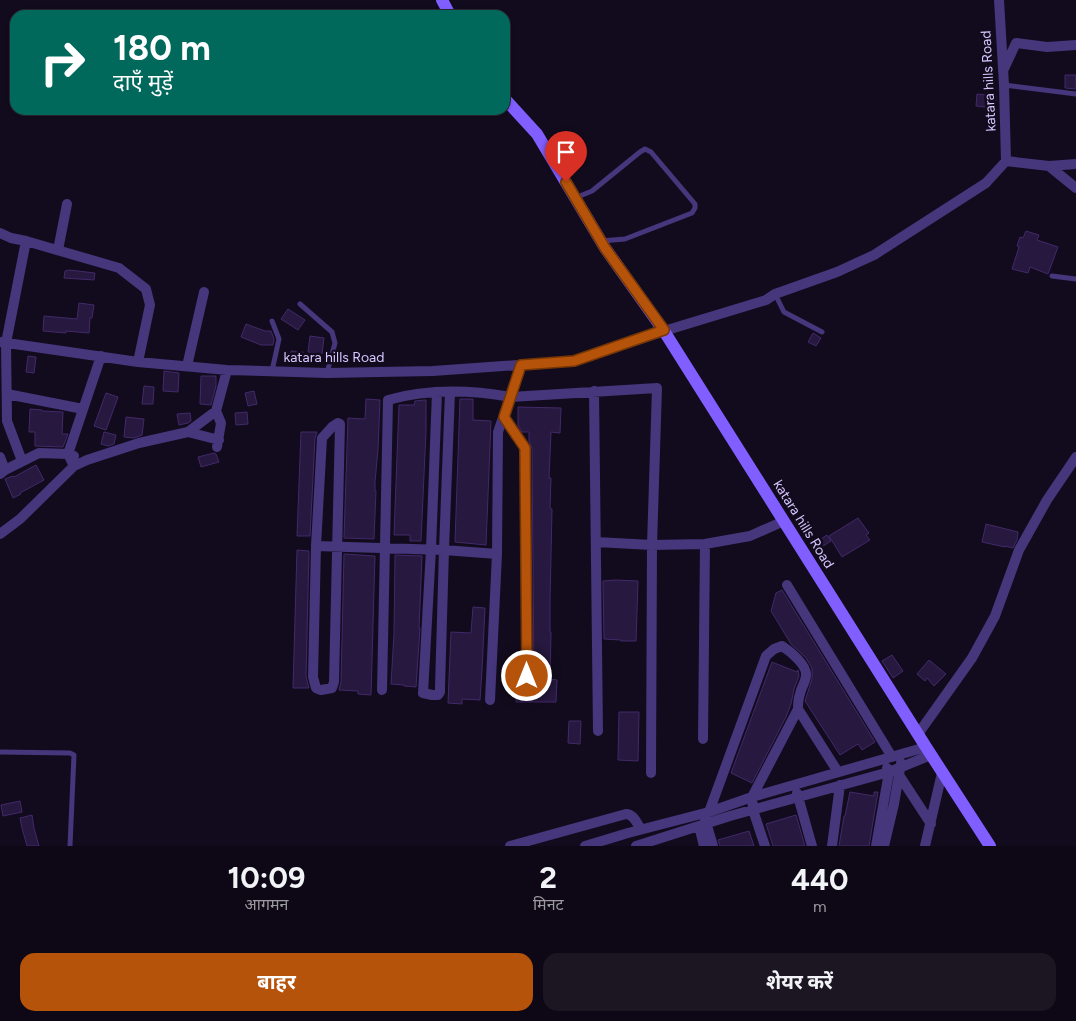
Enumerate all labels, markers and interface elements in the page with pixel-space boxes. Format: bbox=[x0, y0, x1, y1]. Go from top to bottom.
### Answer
text: 180 m bbox=[113, 27, 211, 69]
icon: right bbox=[30, 30, 95, 95]
street label: katara hills Road bbox=[977, 30, 1000, 132]
text: दाएँ मुड़ें bbox=[113, 69, 173, 96]
pin bbox=[545, 131, 587, 182]
icon: arrive bbox=[552, 138, 580, 166]
street label: katara hills Road bbox=[284, 349, 384, 366]
street label: katara hills Road bbox=[770, 477, 838, 572]
position arrow bbox=[500, 649, 552, 701]
text: 10:09 bbox=[227, 859, 305, 896]
text: 2 bbox=[540, 859, 557, 896]
text: 440 bbox=[791, 861, 849, 898]
text: आगमन bbox=[245, 895, 288, 914]
text: मिनट bbox=[533, 895, 564, 914]
text: m bbox=[813, 897, 827, 916]
button: बाहर bbox=[20, 953, 533, 1011]
button: शेयर करें bbox=[543, 953, 1056, 1011]

